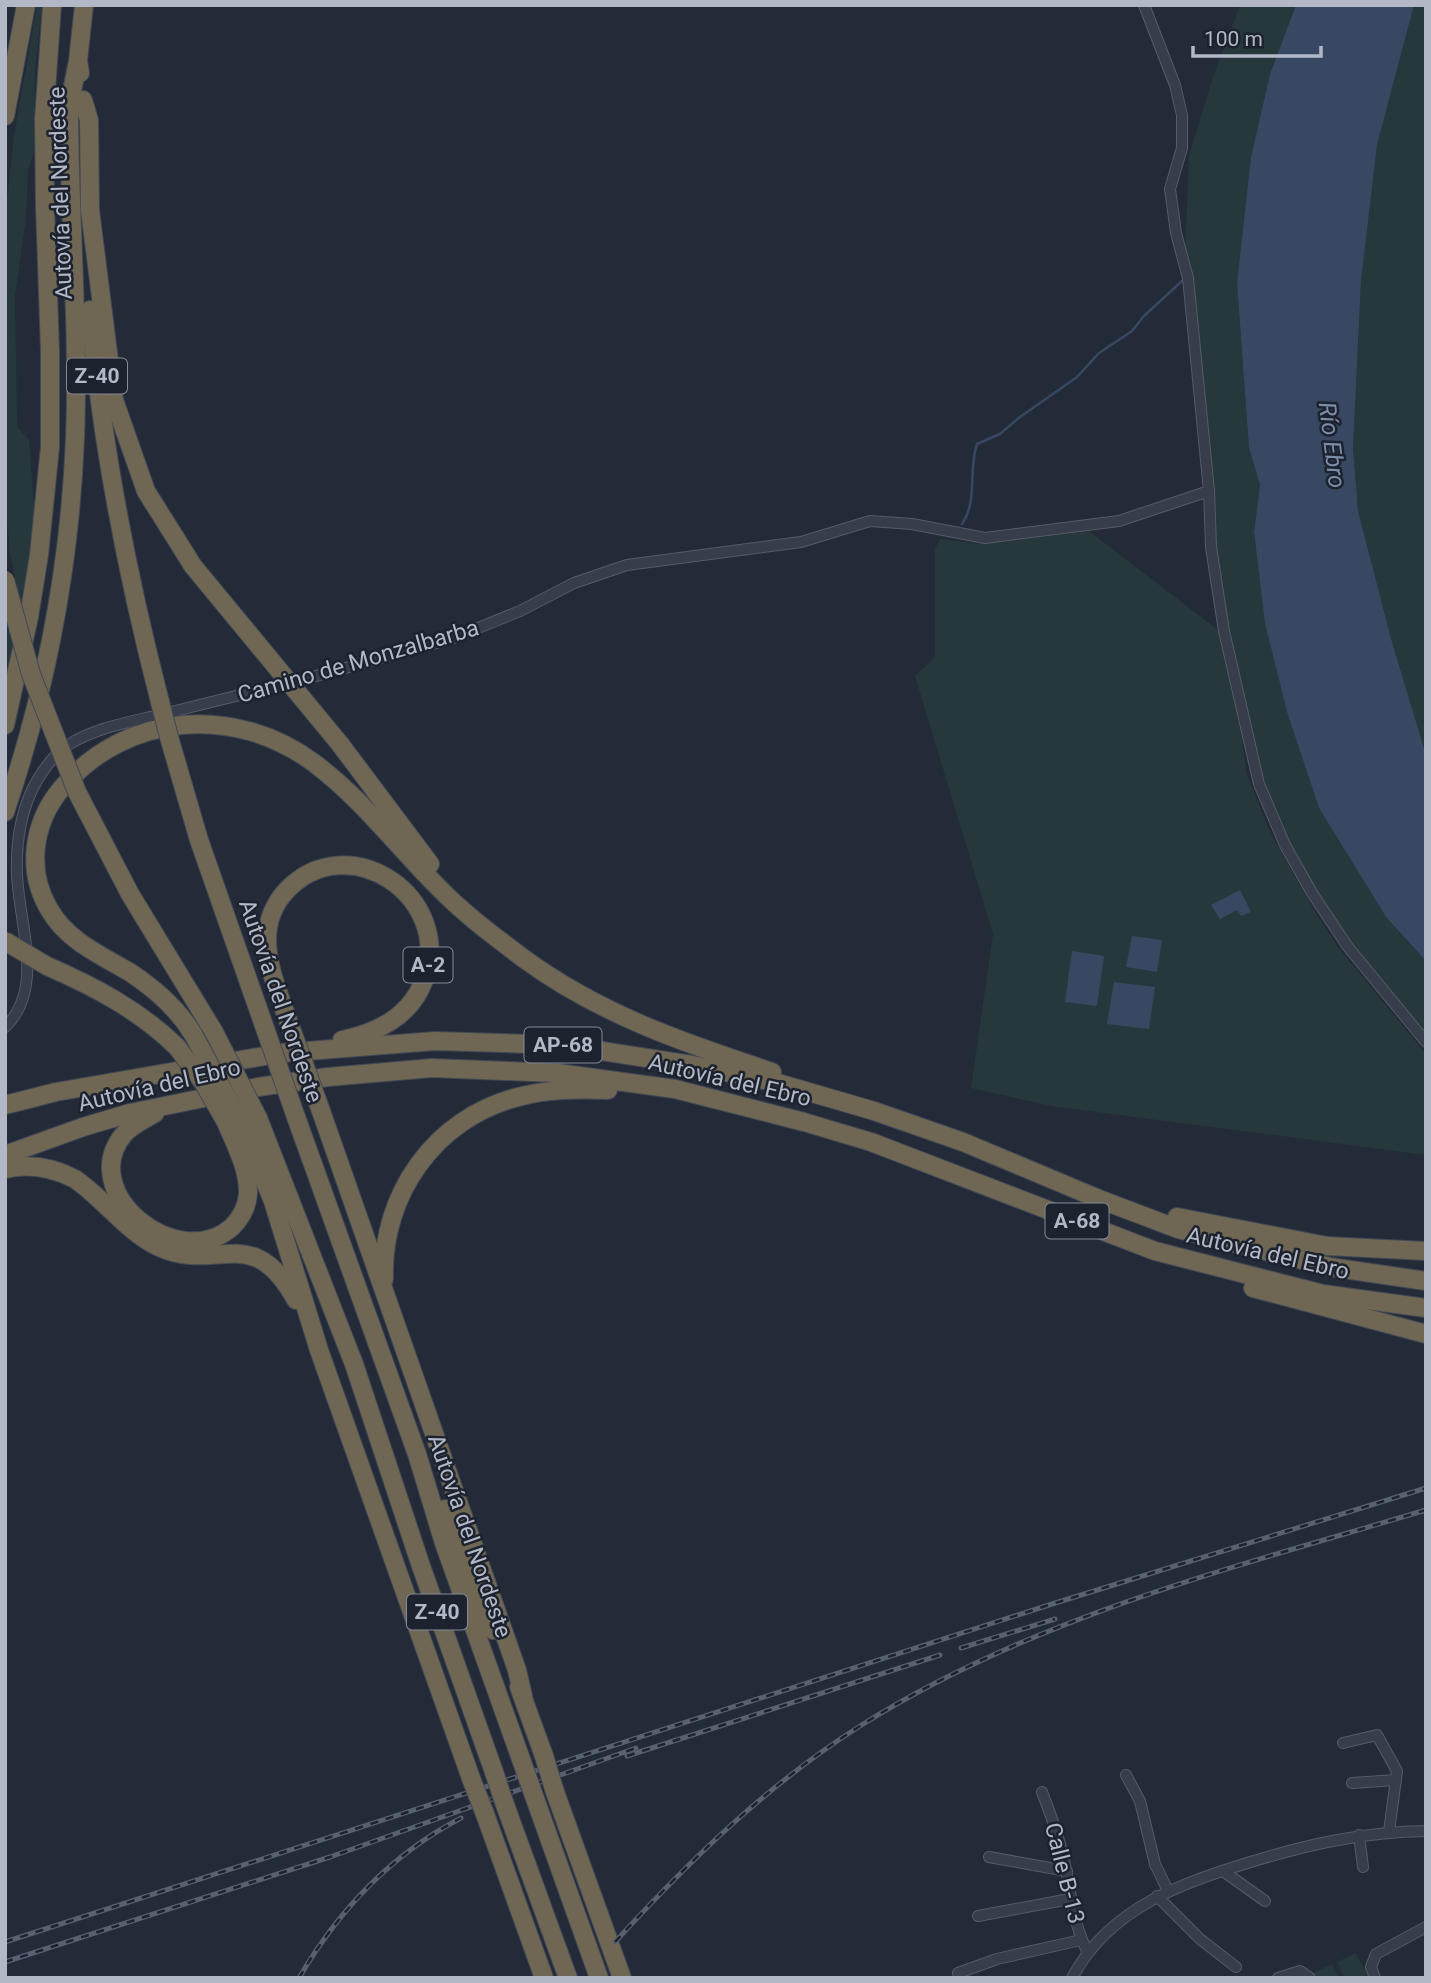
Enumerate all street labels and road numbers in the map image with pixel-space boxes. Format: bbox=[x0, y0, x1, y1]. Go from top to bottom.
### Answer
street label: Autovía del Nordeste bbox=[43, 86, 78, 300]
road number: Z-40 bbox=[67, 358, 127, 394]
street label: Camino de Monzalbarba bbox=[234, 614, 482, 709]
street label: Autovía del Nordeste bbox=[233, 896, 328, 1106]
road number: A-2 bbox=[404, 948, 452, 982]
road number: AP-68 bbox=[524, 1028, 602, 1062]
street label: Autovía del Ebro bbox=[646, 1049, 814, 1112]
street label: Autovía del Ebro bbox=[75, 1054, 243, 1117]
road number: A-68 bbox=[1046, 1204, 1108, 1238]
street label: Autovía del Ebro bbox=[1184, 1222, 1352, 1285]
street label: Autovía del Nordeste bbox=[422, 1431, 517, 1641]
road number: Z-40 bbox=[407, 1594, 467, 1630]
street label: Calle B-13 bbox=[1039, 1820, 1090, 1926]

